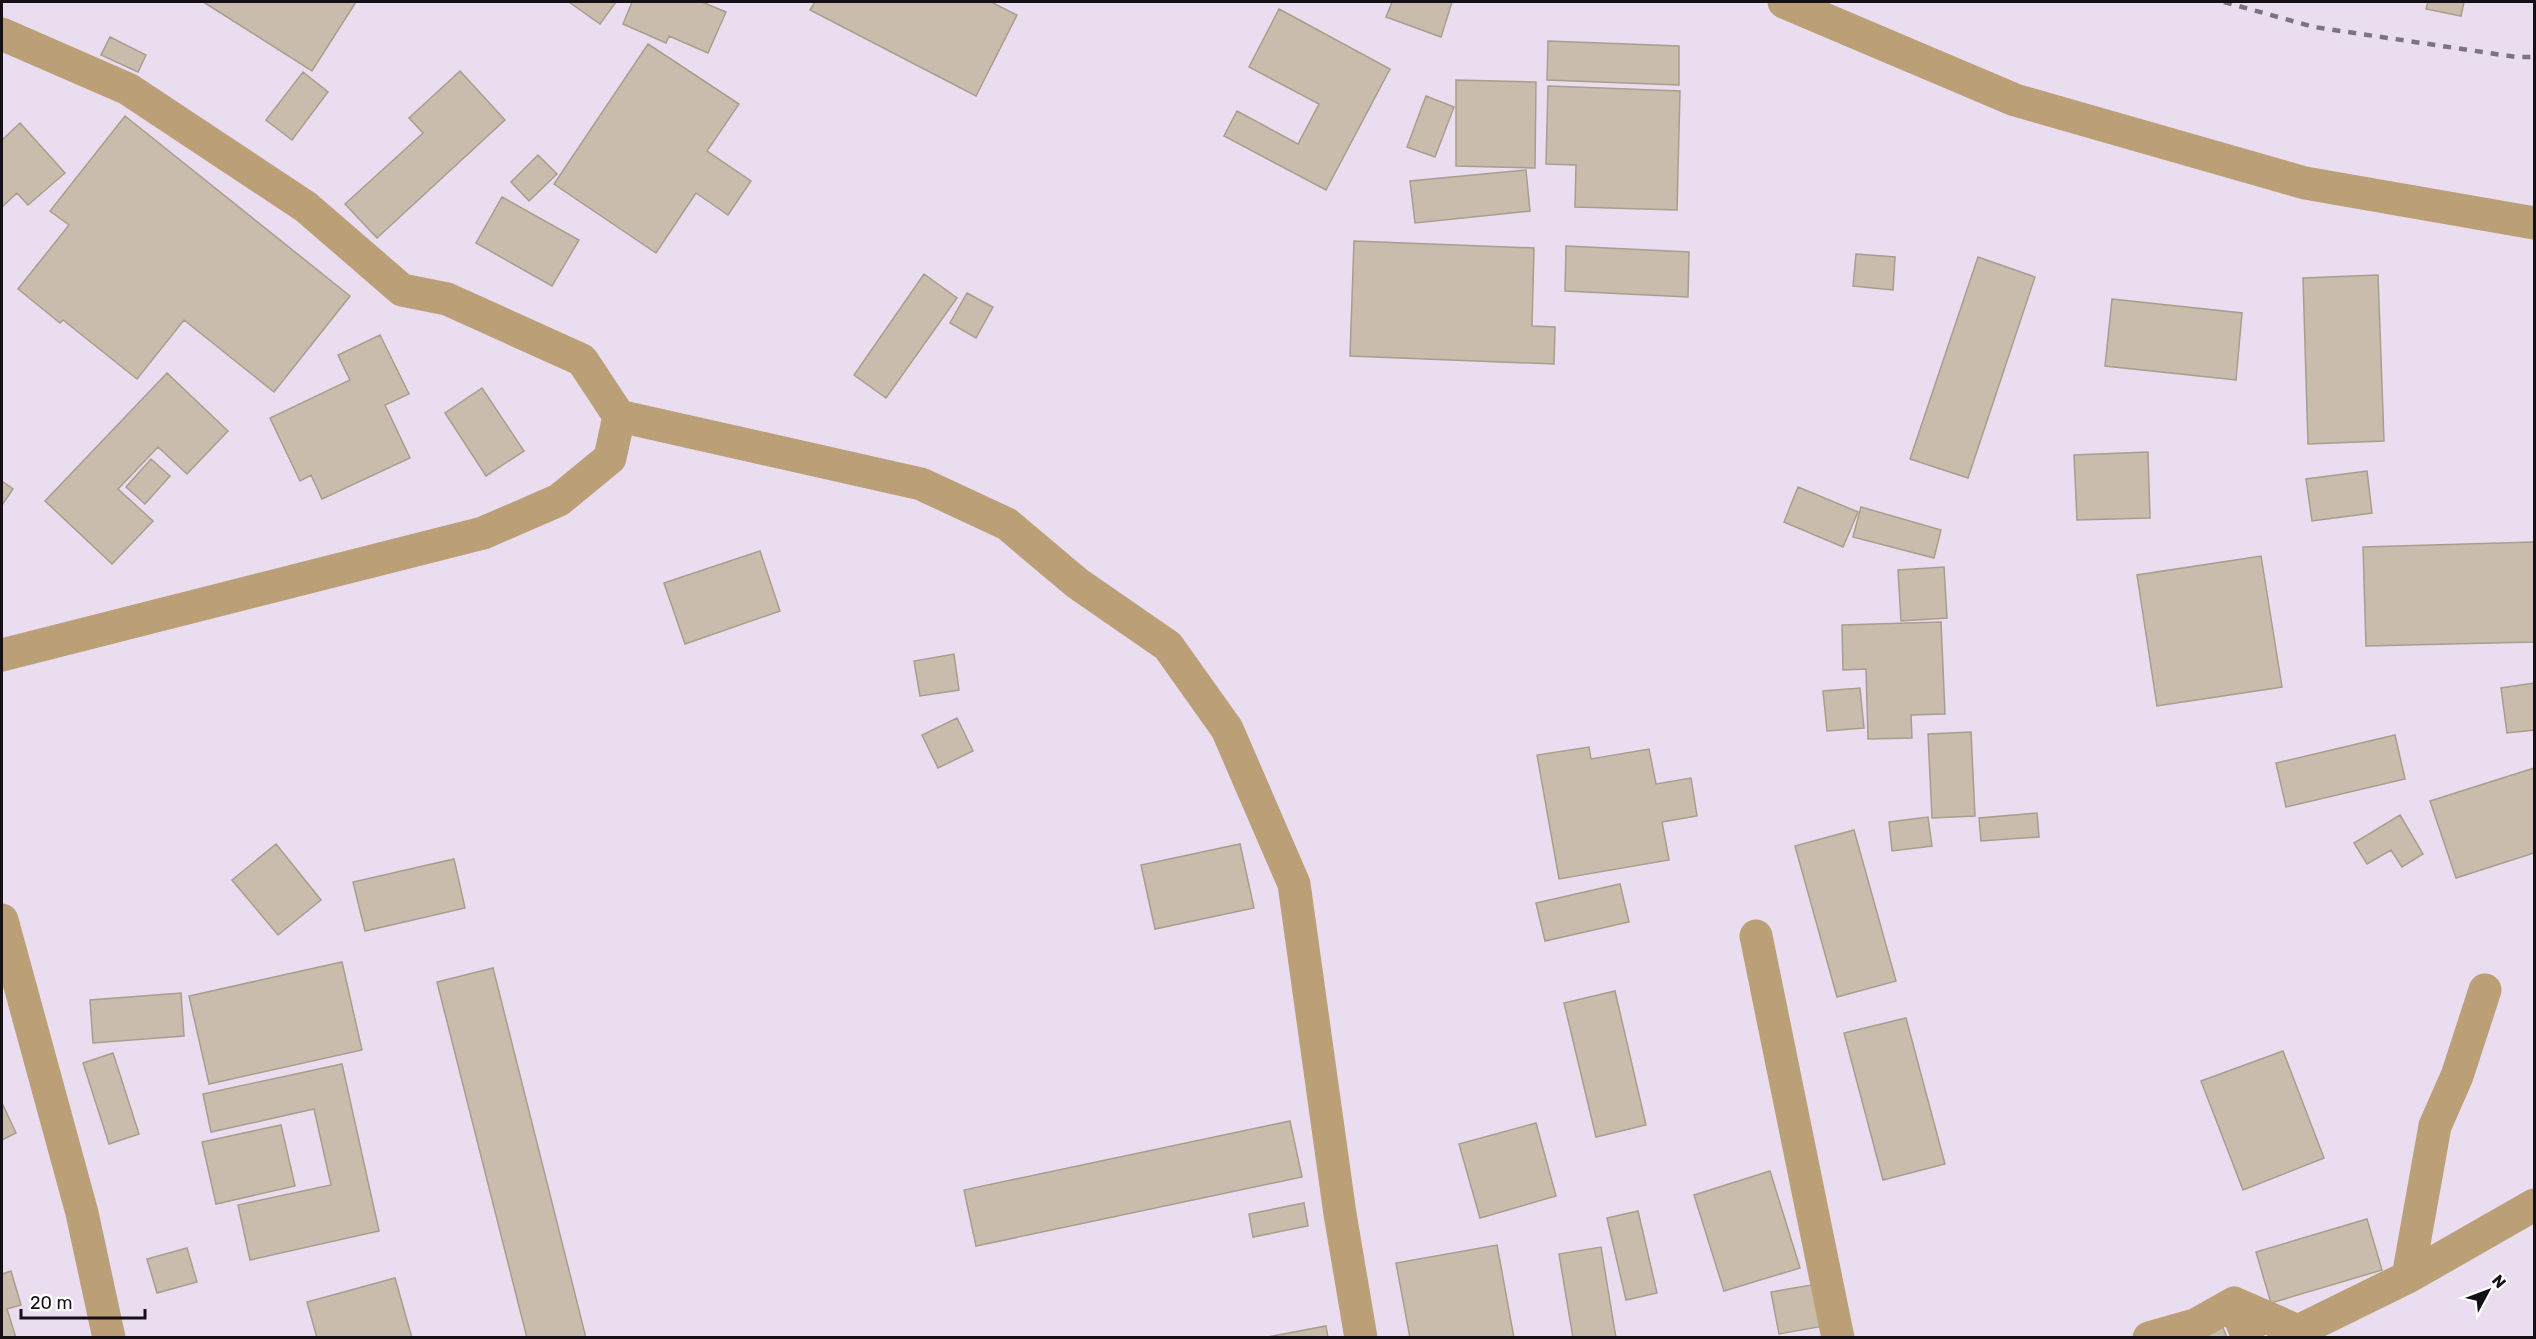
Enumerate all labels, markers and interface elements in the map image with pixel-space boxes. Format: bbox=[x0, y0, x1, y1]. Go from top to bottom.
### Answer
north arrow bbox=[2458, 1261, 2518, 1321]
text: N bbox=[2488, 1271, 2510, 1292]
scale bar bbox=[21, 1282, 146, 1320]
text: 20 m bbox=[30, 1292, 72, 1314]

